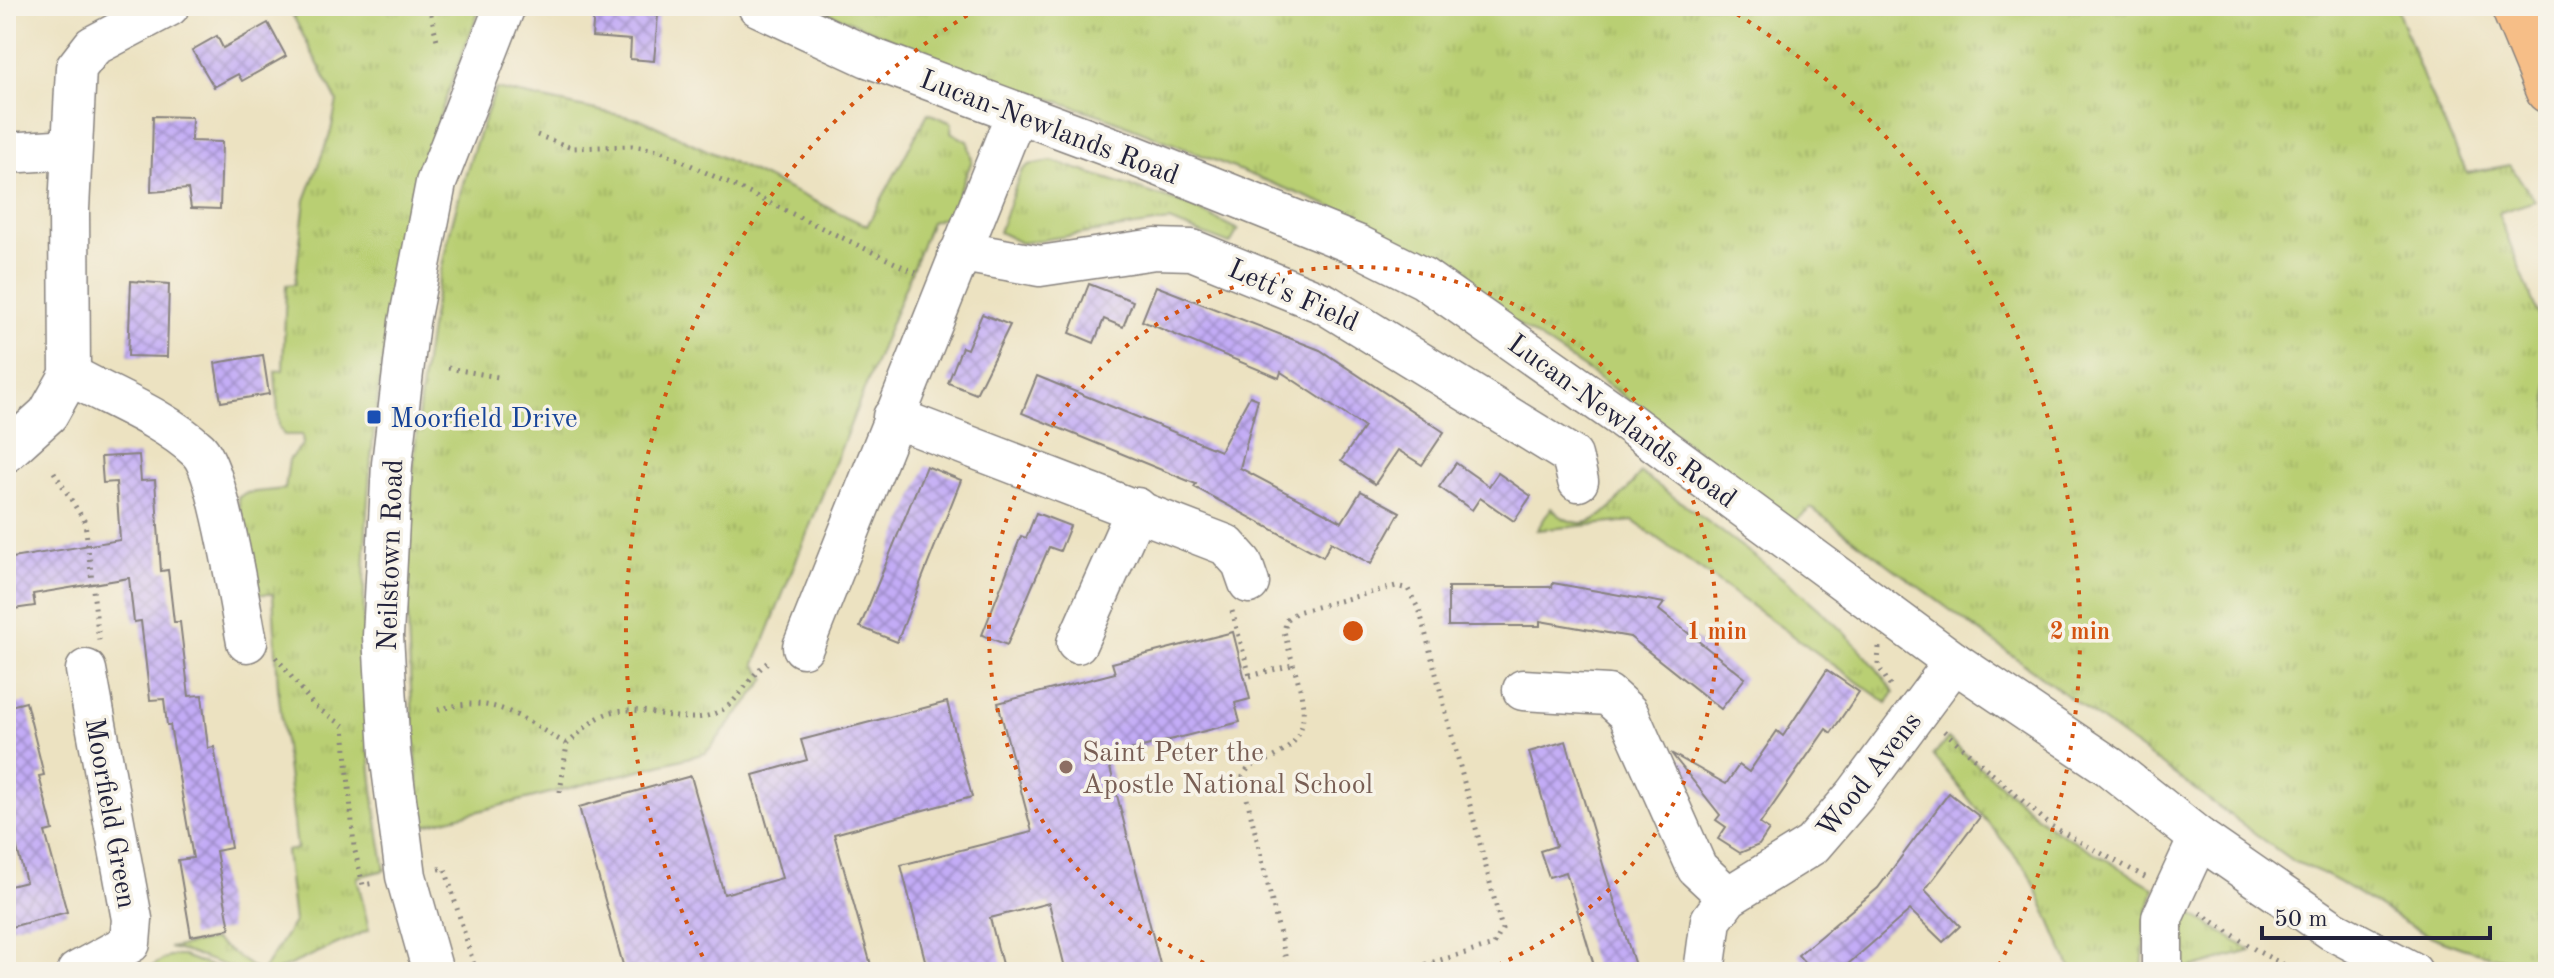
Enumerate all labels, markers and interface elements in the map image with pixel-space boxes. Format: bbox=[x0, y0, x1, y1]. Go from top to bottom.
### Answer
street label: Lucan-Newlands Road bbox=[916, 66, 1182, 191]
street label: Lett's Field bbox=[1223, 256, 1362, 338]
street label: Lucan-Newlands Road bbox=[1502, 330, 1741, 515]
place label: Moorfield Drive bbox=[390, 406, 578, 434]
marker: Moorfield Drive bbox=[365, 408, 383, 426]
street label: Neilstown Road bbox=[375, 459, 409, 652]
centre of rings bbox=[1339, 617, 1367, 645]
text: 1 min bbox=[1687, 621, 1747, 645]
text: 2 min bbox=[2050, 621, 2110, 645]
street label: Wood Avens bbox=[1813, 708, 1928, 844]
street label: Moorfield Green bbox=[79, 716, 140, 911]
place label: Saint Peter the Apostle National School bbox=[1082, 740, 1373, 800]
marker: Saint Peter the Apostle National School bbox=[1057, 758, 1075, 776]
scale bar bbox=[2262, 890, 2490, 940]
text: 50 m bbox=[2274, 908, 2328, 932]

